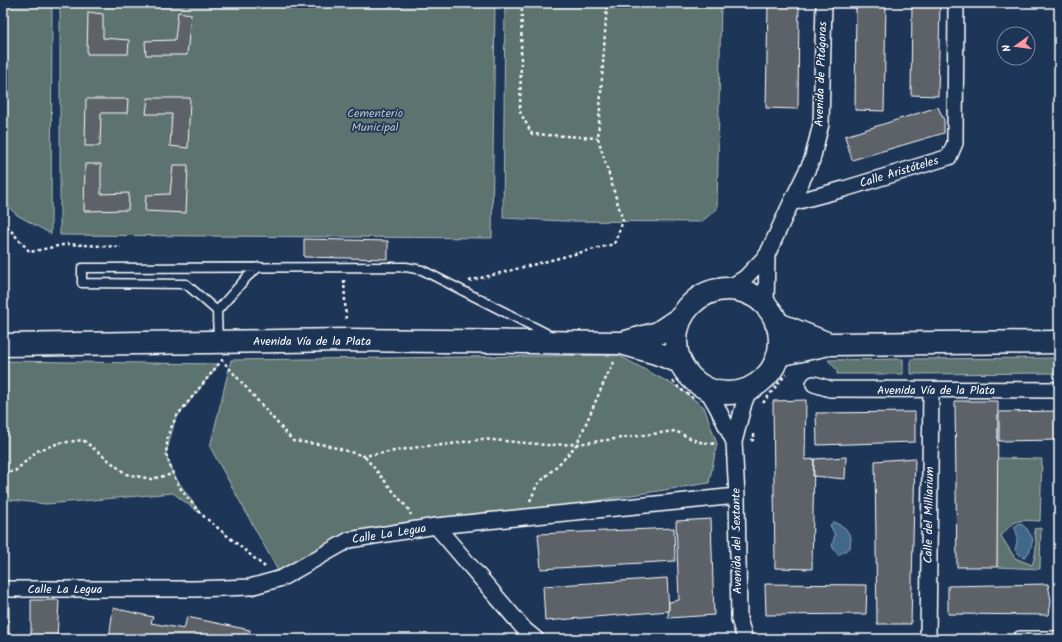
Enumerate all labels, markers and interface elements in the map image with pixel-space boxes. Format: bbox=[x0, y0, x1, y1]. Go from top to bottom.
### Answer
street label: Avenida de Pitágoras bbox=[810, 21, 832, 127]
north arrow bbox=[996, 26, 1036, 66]
text: N bbox=[998, 43, 1017, 54]
park label: Cementerio Municipal bbox=[347, 104, 403, 137]
street label: Calle Aristóteles bbox=[857, 151, 941, 193]
street label: Avenida Vía de la Plata bbox=[253, 332, 371, 351]
street label: Avenida Vía de la Plata bbox=[877, 381, 995, 400]
street label: Calle del Milliarium bbox=[919, 466, 939, 564]
street label: Avenida del Sextante bbox=[727, 487, 747, 594]
street label: Calle La Legua bbox=[350, 519, 428, 549]
street label: Calle La Legua bbox=[28, 580, 103, 599]

